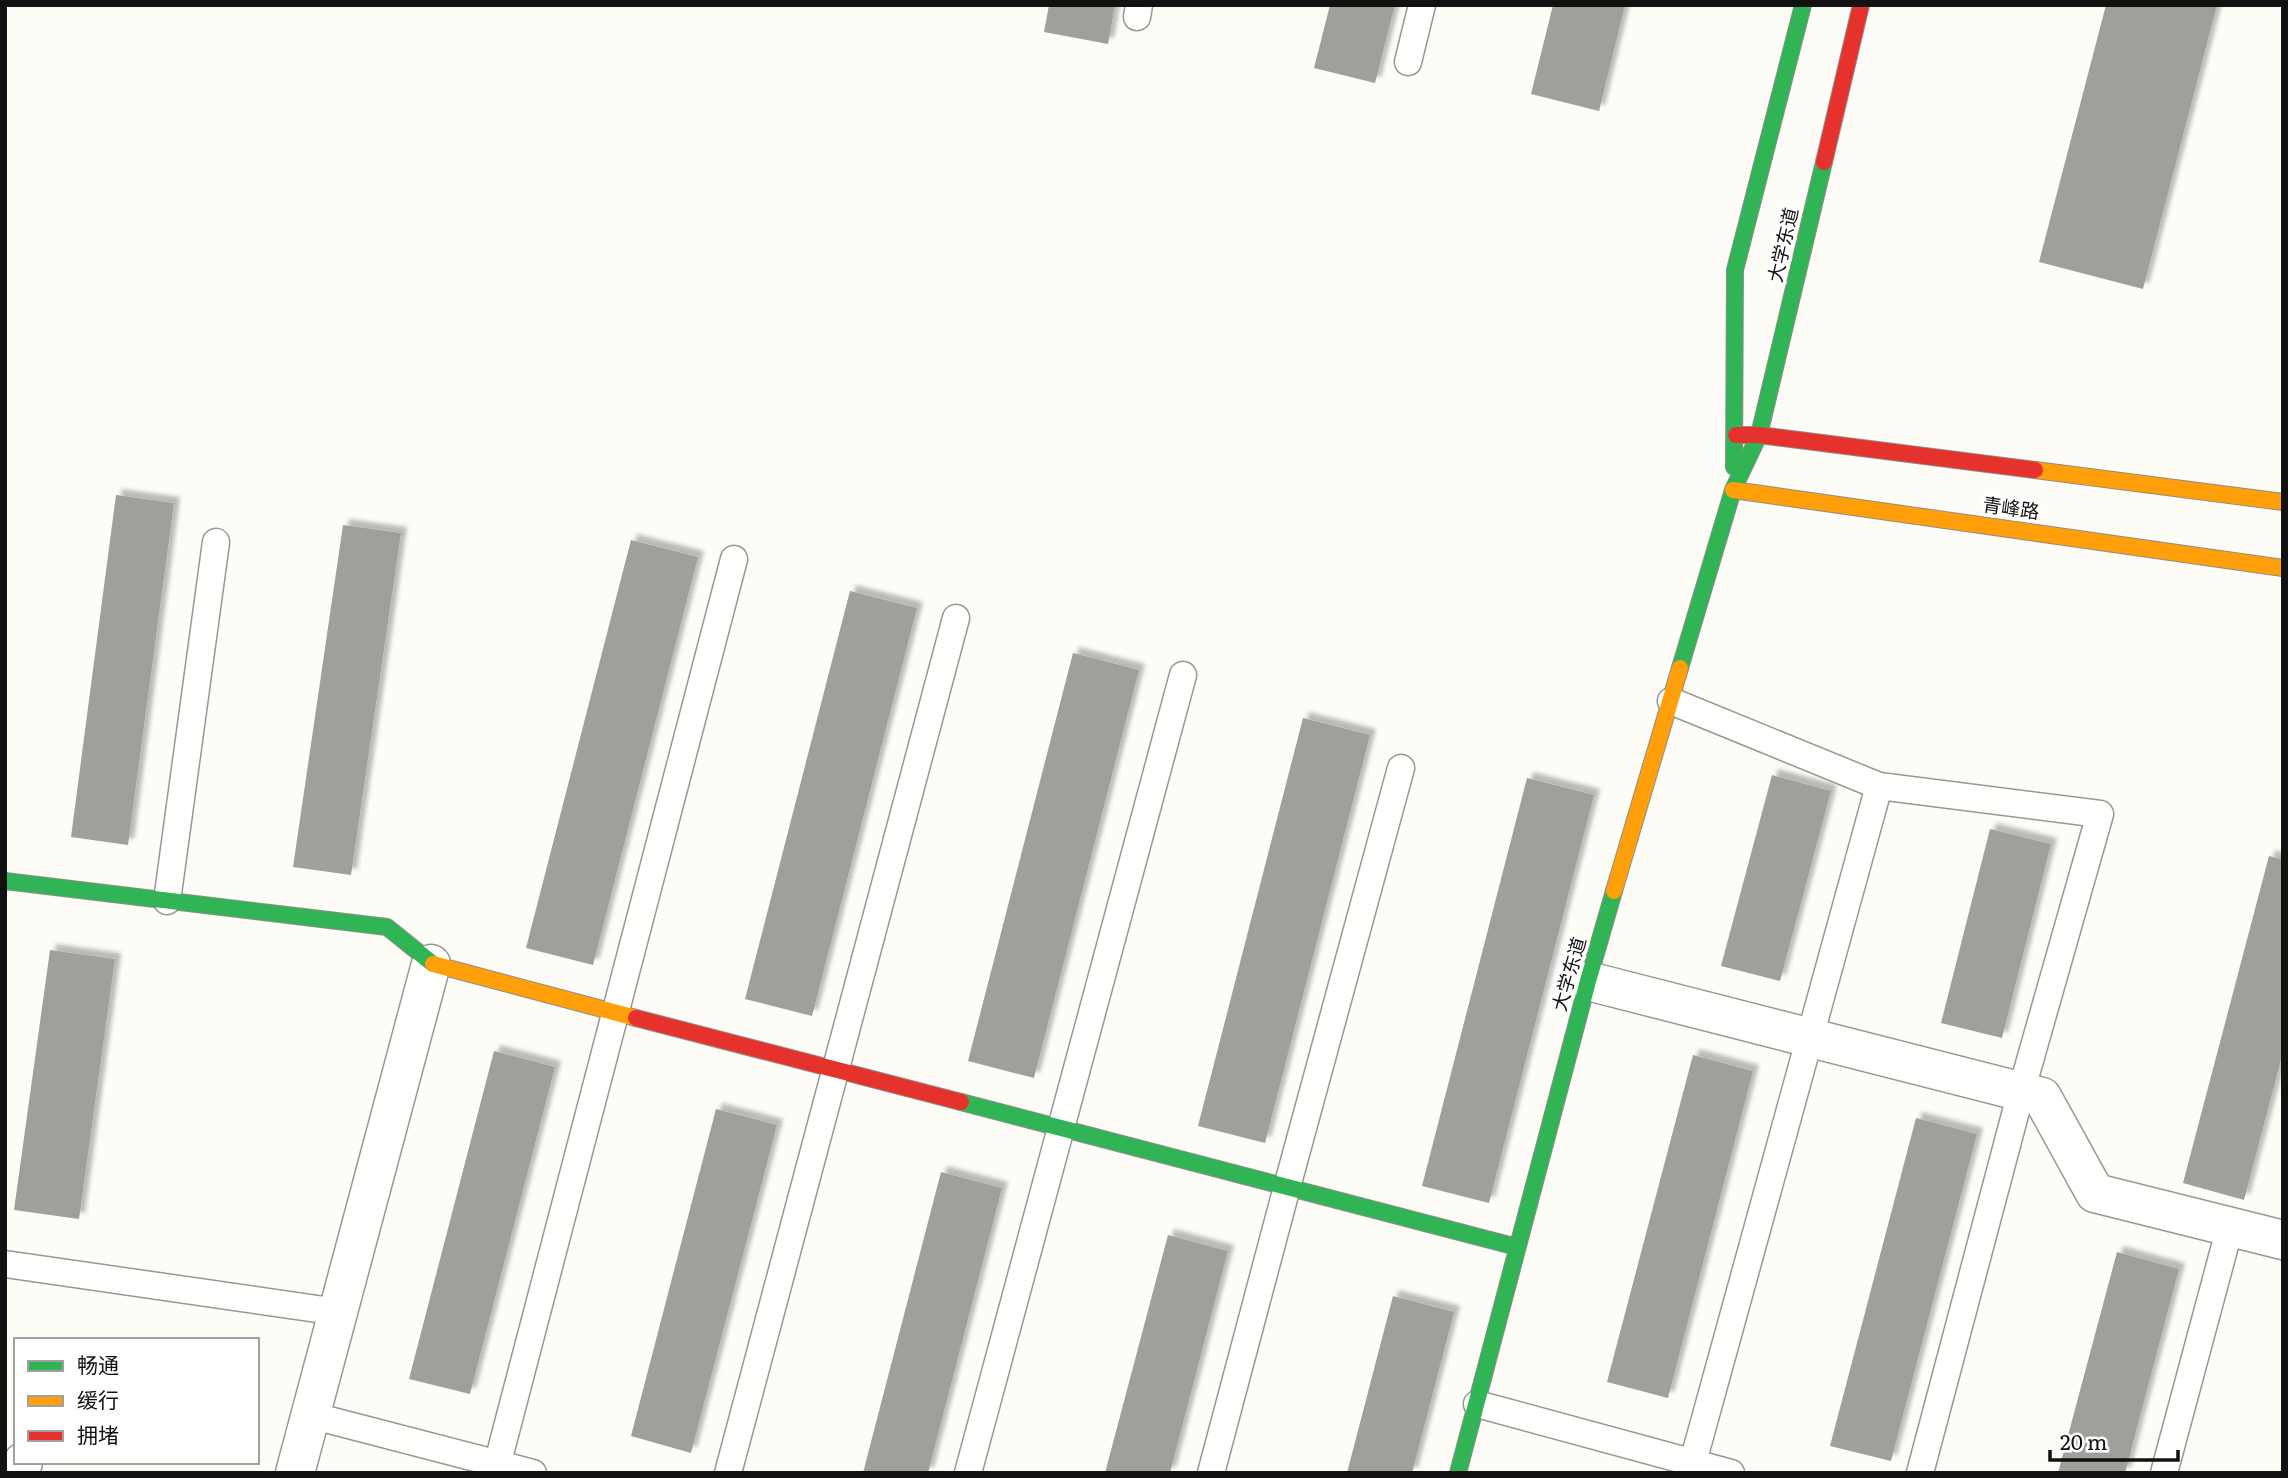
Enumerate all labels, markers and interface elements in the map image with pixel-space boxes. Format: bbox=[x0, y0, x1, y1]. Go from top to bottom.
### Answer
street label: 大学东道 bbox=[1760, 205, 1804, 285]
street label: 青峰路 bbox=[1981, 489, 2041, 525]
street label: 大学东道 bbox=[1544, 933, 1592, 1014]
legend bbox=[14, 1338, 259, 1464]
text: 畅通 bbox=[77, 1348, 119, 1379]
text: 缓行 bbox=[77, 1383, 119, 1414]
text: 拥堵 bbox=[77, 1418, 119, 1449]
scale bar bbox=[2050, 1418, 2178, 1462]
text: 20 m bbox=[2060, 1425, 2107, 1456]

